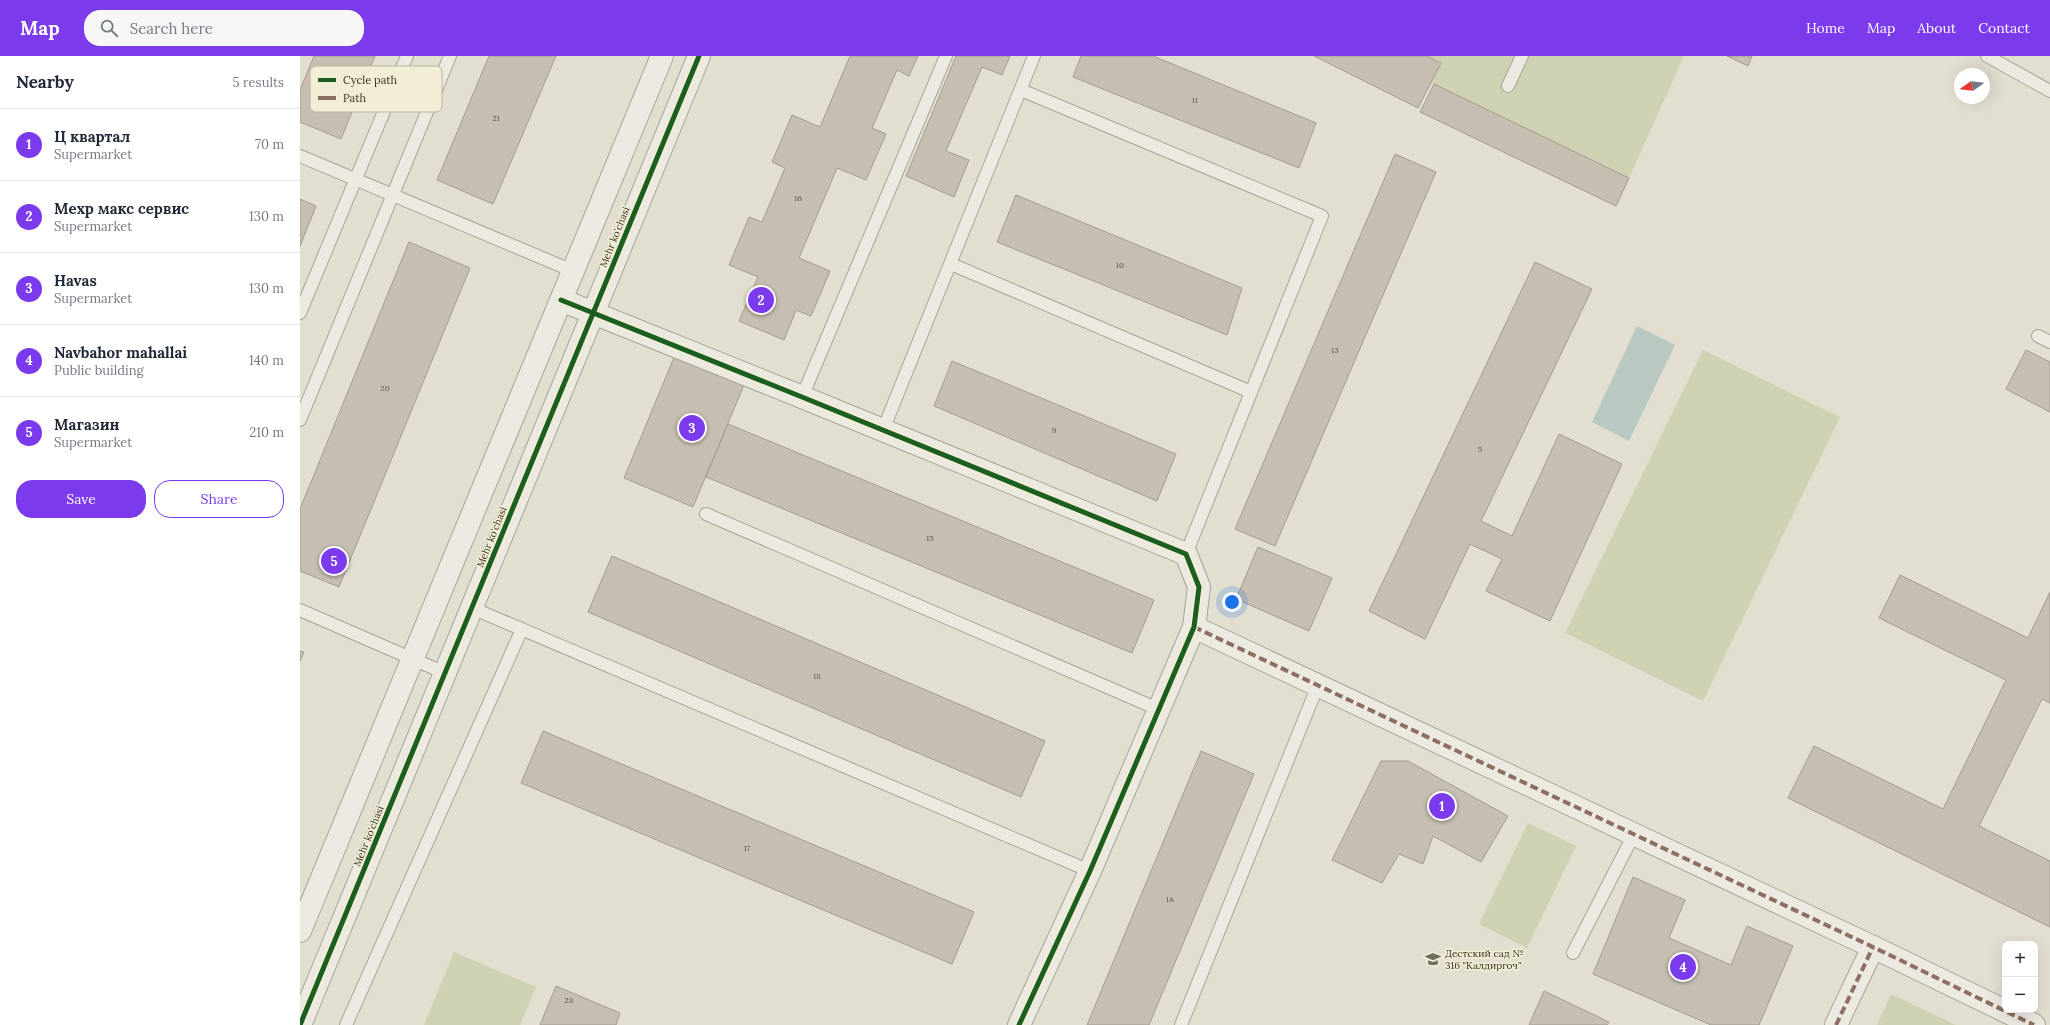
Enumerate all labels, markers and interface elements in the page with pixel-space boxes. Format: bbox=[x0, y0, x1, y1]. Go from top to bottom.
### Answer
search box bbox=[84, 10, 364, 46]
text: Map bbox=[20, 16, 60, 40]
icon: search bbox=[98, 17, 120, 39]
text: Search here bbox=[130, 19, 213, 38]
text: Home bbox=[1806, 19, 1845, 37]
text: Map bbox=[1867, 19, 1895, 37]
text: About bbox=[1917, 19, 1956, 37]
text: Contact bbox=[1978, 19, 2030, 37]
legend bbox=[310, 66, 442, 112]
north arrow bbox=[1954, 68, 1990, 104]
text: Nearby bbox=[16, 71, 74, 93]
text: Cycle path bbox=[343, 73, 398, 87]
text: 5 results bbox=[233, 74, 284, 91]
text: Path bbox=[343, 91, 366, 105]
house number: 11 bbox=[1192, 95, 1198, 105]
house number: 21 bbox=[492, 113, 500, 123]
text: Ц квартал bbox=[54, 127, 130, 146]
text: 1 bbox=[26, 136, 32, 153]
text: 70 m bbox=[255, 136, 284, 153]
text: Supermarket bbox=[54, 146, 132, 163]
house number: 16 bbox=[794, 193, 802, 203]
text: Мехр макс сервис bbox=[54, 199, 189, 218]
street label: Mehr ko'chasi bbox=[596, 205, 633, 269]
text: 2 bbox=[26, 208, 32, 225]
text: 130 m bbox=[249, 208, 284, 225]
text: Supermarket bbox=[54, 218, 132, 235]
house number: 10 bbox=[1116, 260, 1124, 270]
text: Havas bbox=[54, 271, 97, 290]
text: 3 bbox=[25, 280, 33, 297]
text: 130 m bbox=[249, 280, 284, 297]
pin: 2 bbox=[748, 285, 774, 315]
text: Supermarket bbox=[54, 290, 132, 307]
text: Navbahor mahallai bbox=[54, 343, 187, 362]
house number: 13 bbox=[1331, 345, 1339, 355]
text: 4 bbox=[25, 352, 33, 369]
text: 140 m bbox=[249, 352, 284, 369]
text: Public building bbox=[54, 362, 144, 379]
house number: 20 bbox=[380, 383, 390, 393]
pin: 3 bbox=[679, 413, 705, 443]
text: Магазин bbox=[54, 415, 120, 434]
text: 5 bbox=[25, 424, 33, 441]
text: 210 m bbox=[249, 424, 284, 441]
house number: 9 bbox=[1052, 425, 1057, 435]
text: Supermarket bbox=[54, 434, 132, 451]
house number: 5 bbox=[1478, 444, 1482, 454]
button: Save bbox=[16, 480, 146, 518]
button: Share bbox=[154, 480, 284, 518]
street label: Mehr ko'chasi bbox=[473, 505, 510, 569]
house number: 15 bbox=[926, 533, 934, 543]
pin: 5 bbox=[321, 546, 347, 576]
your location bbox=[1222, 592, 1242, 612]
house number: 18 bbox=[813, 671, 821, 681]
pin: 1 bbox=[1429, 791, 1455, 821]
street label: Mehr ko'chasi bbox=[350, 804, 387, 868]
house number: 17 bbox=[744, 843, 751, 853]
house number: 1А bbox=[1166, 894, 1175, 904]
map controls bbox=[2002, 941, 2038, 1013]
button: + bbox=[2002, 941, 2038, 977]
place label: Дестский сад № 316 "Калдиргоч" bbox=[1445, 947, 1524, 972]
school or university icon: Дестский сад № 316 "Калдиргоч" bbox=[1424, 950, 1442, 968]
pin: 4 bbox=[1670, 952, 1696, 982]
button: − bbox=[2002, 977, 2038, 1013]
house number: 28 bbox=[565, 995, 574, 1005]

